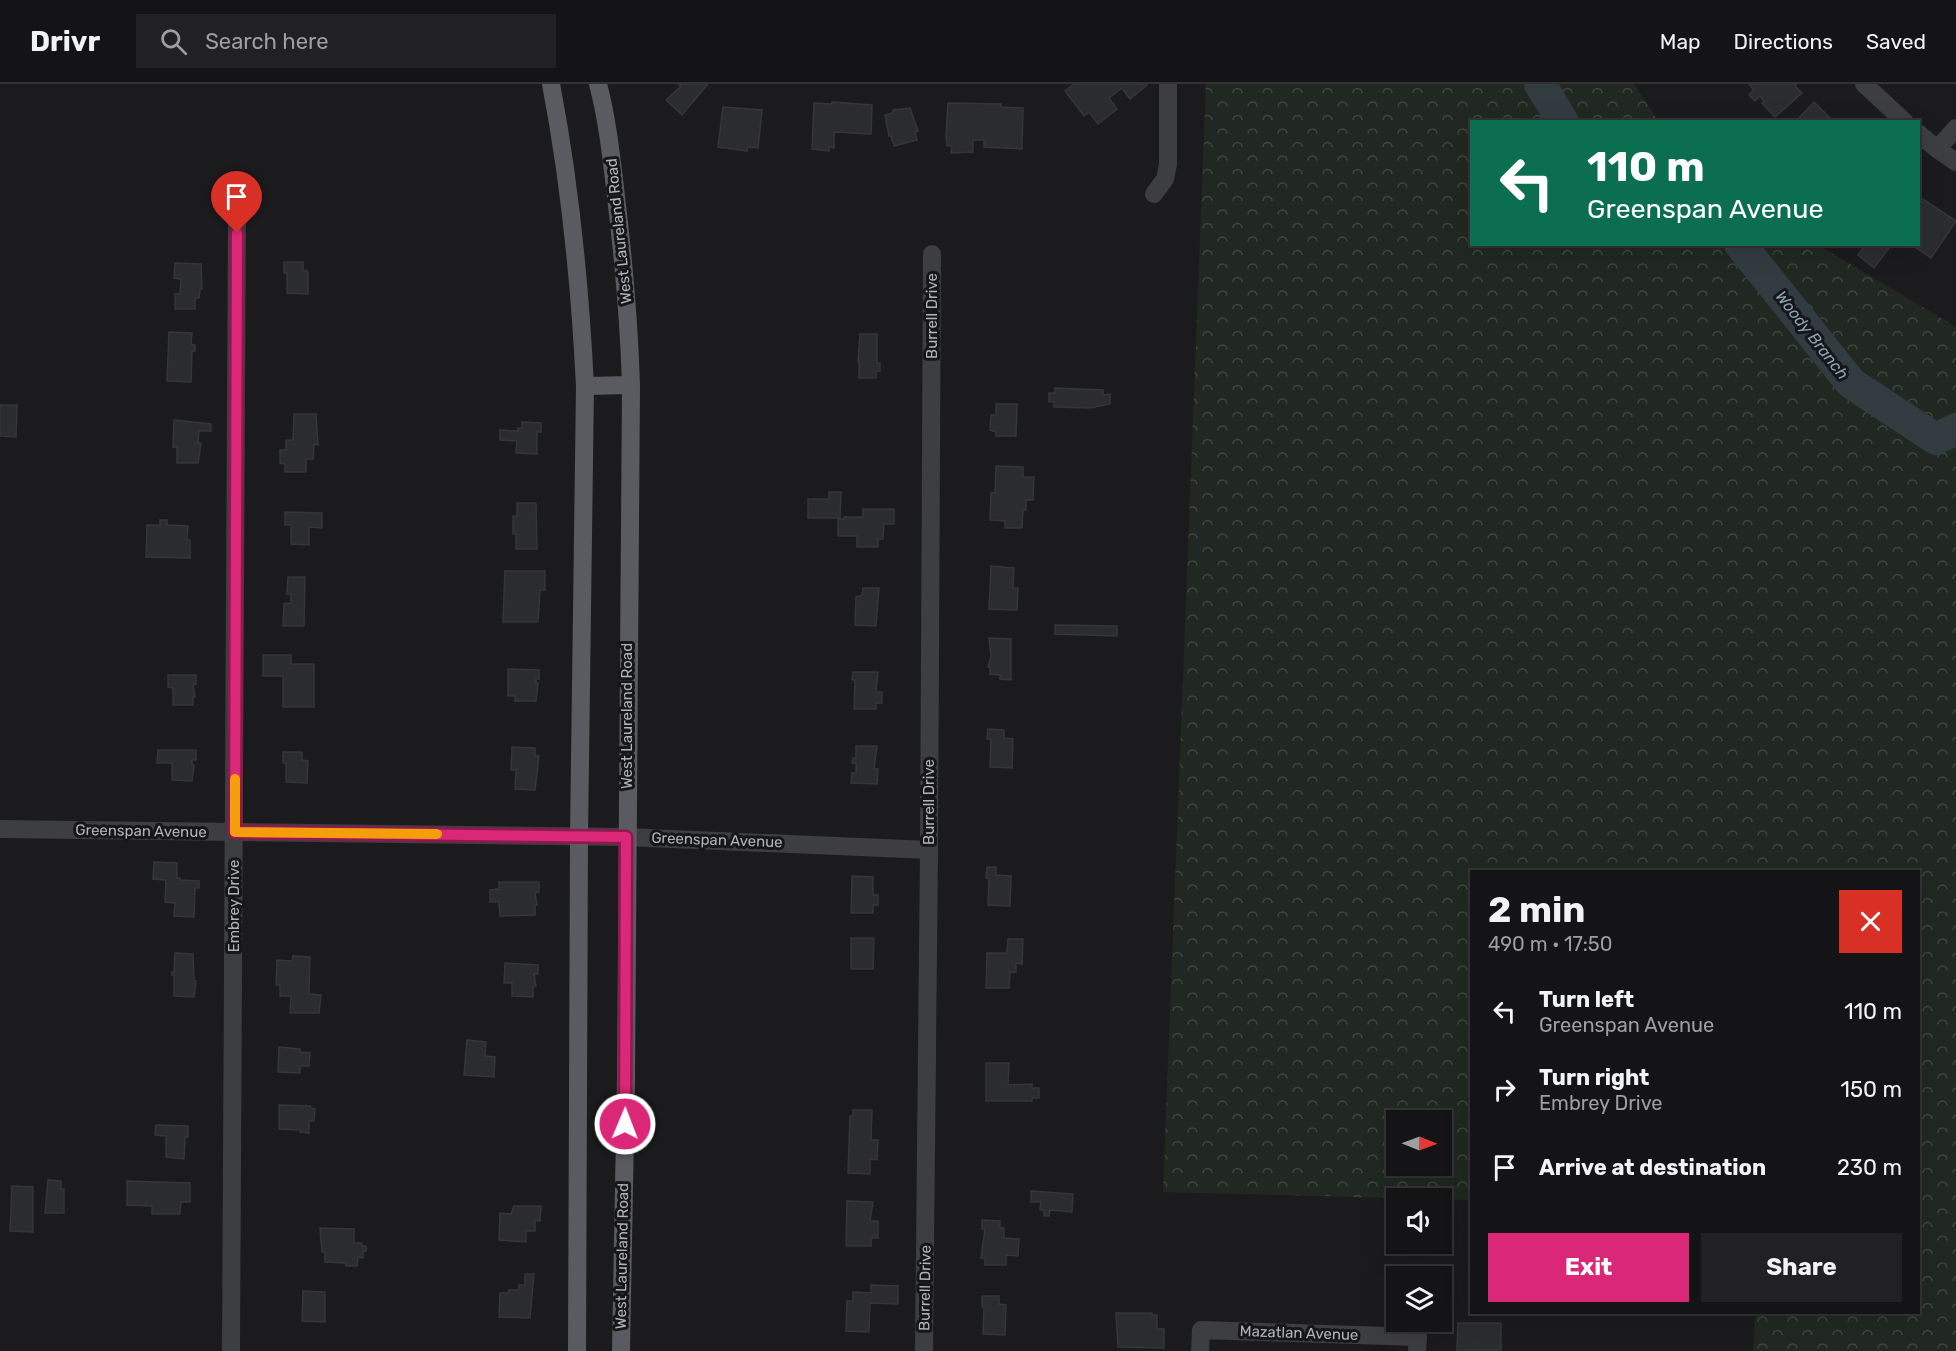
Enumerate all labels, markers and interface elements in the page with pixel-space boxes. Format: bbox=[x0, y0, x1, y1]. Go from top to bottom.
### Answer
search box bbox=[136, 14, 556, 68]
text: Drivr bbox=[30, 25, 100, 58]
icon: search bbox=[157, 25, 190, 58]
text: Search here bbox=[205, 28, 329, 55]
text: Map bbox=[1660, 29, 1701, 54]
text: Directions bbox=[1734, 29, 1833, 54]
text: Saved bbox=[1866, 29, 1926, 54]
text: 110 m bbox=[1587, 142, 1705, 192]
icon: left bbox=[1488, 144, 1566, 222]
street label: West Laureland Road bbox=[602, 157, 636, 305]
pin bbox=[211, 171, 262, 233]
icon: arrive bbox=[220, 180, 253, 213]
text: Greenspan Avenue bbox=[1587, 193, 1824, 225]
street label: Burrell Drive bbox=[923, 273, 941, 359]
water label: Woody Branch bbox=[1772, 287, 1852, 383]
street label: West Laureland Road bbox=[618, 643, 636, 789]
street label: Burrell Drive bbox=[920, 759, 938, 845]
street label: Greenspan Avenue bbox=[75, 821, 207, 841]
street label: Greenspan Avenue bbox=[651, 829, 783, 851]
street label: Embrey Drive bbox=[225, 860, 243, 952]
text: 2 min bbox=[1488, 888, 1586, 931]
button: close bbox=[1839, 890, 1902, 953]
text: 490 m · 17:50 bbox=[1488, 932, 1612, 956]
text: Turn left bbox=[1539, 986, 1634, 1013]
icon: left bbox=[1488, 995, 1521, 1028]
text: 110 m bbox=[1844, 998, 1902, 1025]
text: Greenspan Avenue bbox=[1539, 1013, 1714, 1037]
text: Turn right bbox=[1539, 1064, 1649, 1091]
icon: right bbox=[1488, 1073, 1521, 1106]
text: 150 m bbox=[1841, 1076, 1902, 1103]
text: Embrey Drive bbox=[1539, 1091, 1663, 1115]
position arrow bbox=[593, 1092, 657, 1156]
north arrow bbox=[1386, 1110, 1452, 1176]
map controls bbox=[1386, 1110, 1452, 1332]
icon: arrive bbox=[1488, 1151, 1521, 1184]
text: Arrive at destination bbox=[1539, 1154, 1766, 1181]
text: 230 m bbox=[1837, 1154, 1902, 1181]
street label: West Laureland Road bbox=[612, 1183, 632, 1329]
button: sound bbox=[1386, 1188, 1452, 1254]
button: Exit bbox=[1488, 1233, 1689, 1302]
button: Share bbox=[1701, 1233, 1902, 1302]
street label: Burrell Drive bbox=[915, 1245, 935, 1331]
button: layers bbox=[1386, 1266, 1452, 1332]
street label: Mazatlan Avenue bbox=[1239, 1322, 1359, 1344]

